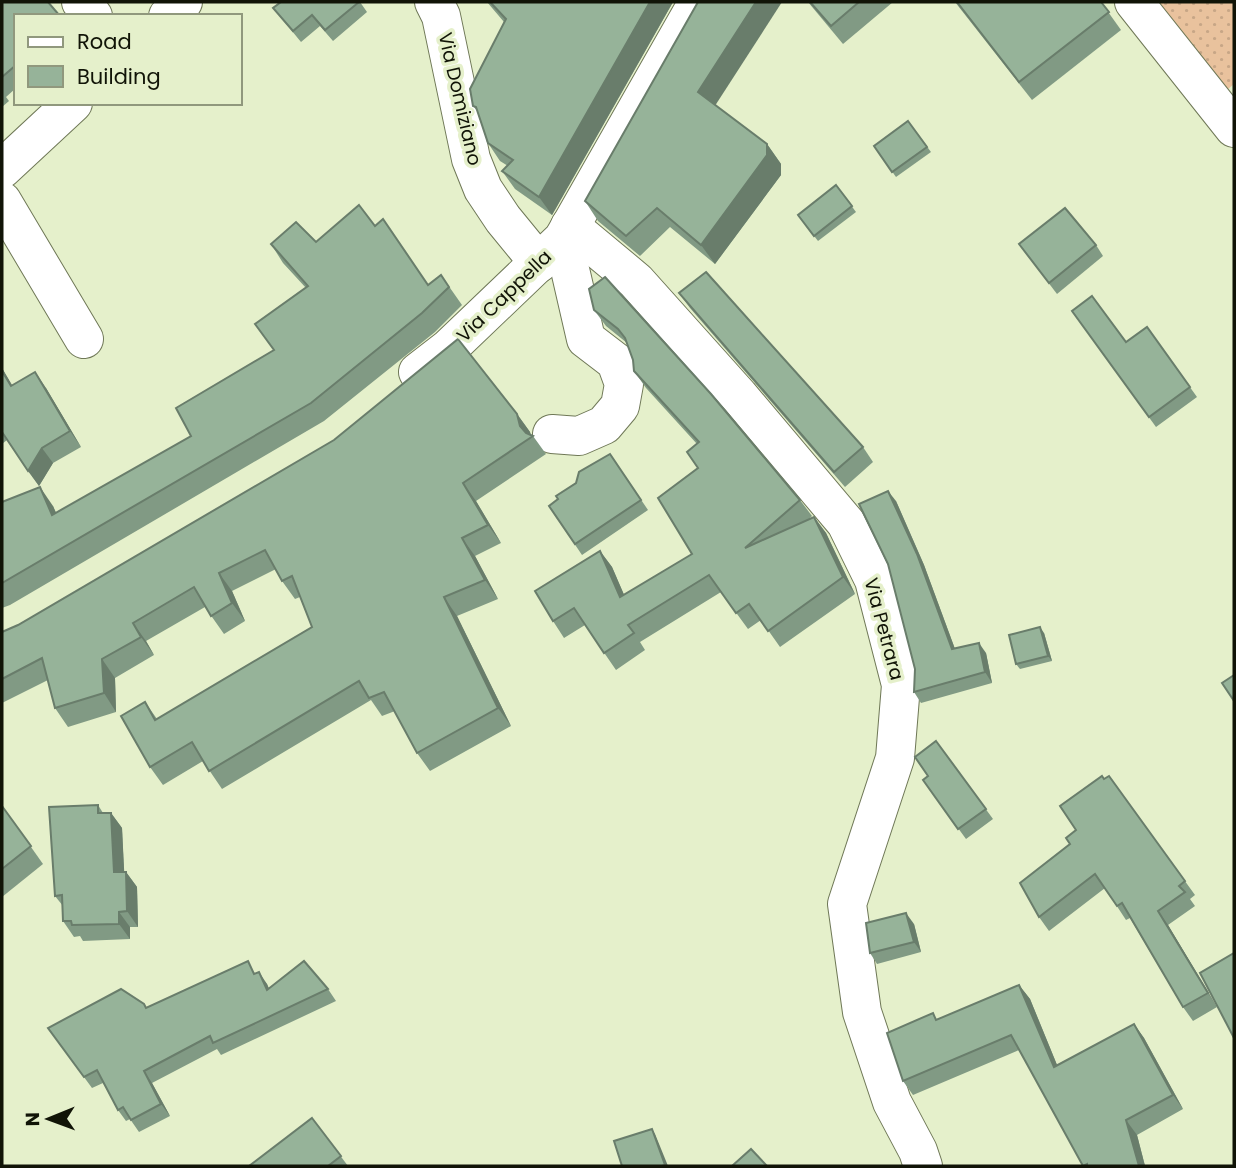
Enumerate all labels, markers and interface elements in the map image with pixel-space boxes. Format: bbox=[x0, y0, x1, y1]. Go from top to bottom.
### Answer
legend bbox=[14, 14, 242, 105]
text: Road bbox=[77, 27, 132, 56]
street label: Via Domiziano bbox=[432, 30, 488, 168]
text: Building bbox=[77, 62, 161, 91]
street label: Via Cappella bbox=[451, 244, 557, 348]
street label: Via Petrara bbox=[857, 575, 911, 683]
north arrow bbox=[14, 1084, 84, 1154]
text: N bbox=[19, 1112, 46, 1127]

